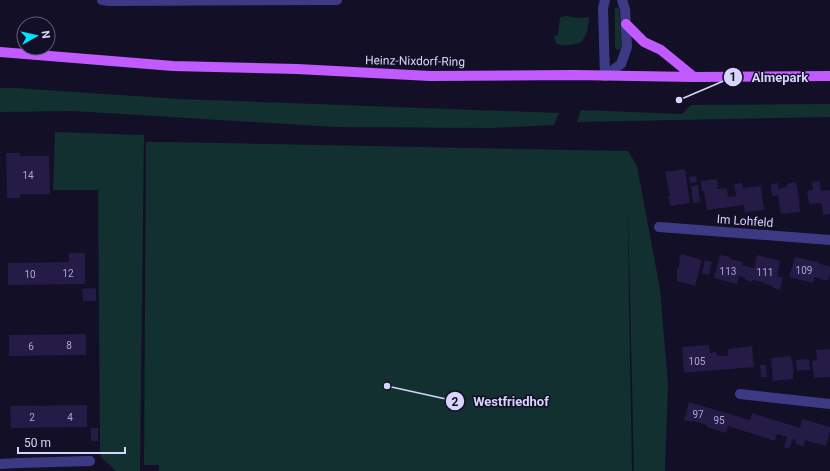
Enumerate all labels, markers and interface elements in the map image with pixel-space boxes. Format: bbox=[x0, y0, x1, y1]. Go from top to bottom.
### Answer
north arrow bbox=[16, 16, 56, 56]
text: N bbox=[38, 30, 52, 40]
street label: Heinz-Nixdorf-Ring bbox=[365, 53, 465, 69]
callout: Almepark bbox=[723, 65, 816, 90]
text: 1 bbox=[730, 70, 736, 84]
text: Almepark bbox=[752, 70, 809, 85]
house number: 14 bbox=[22, 170, 34, 181]
street label: Im Lohfeld bbox=[716, 212, 774, 230]
house number: 109 bbox=[796, 265, 812, 276]
house number: 113 bbox=[720, 266, 736, 277]
house number: 111 bbox=[757, 267, 773, 278]
house number: 12 bbox=[62, 268, 74, 279]
house number: 10 bbox=[24, 269, 36, 280]
house number: 8 bbox=[66, 340, 72, 351]
house number: 6 bbox=[28, 341, 34, 352]
house number: 105 bbox=[689, 356, 706, 367]
callout: Westfriedhof bbox=[445, 389, 557, 414]
text: Westfriedhof bbox=[473, 394, 549, 409]
text: 2 bbox=[452, 395, 459, 409]
house number: 97 bbox=[692, 409, 704, 420]
house number: 2 bbox=[29, 412, 35, 423]
house number: 4 bbox=[67, 412, 73, 423]
house number: 95 bbox=[713, 415, 725, 426]
scale bar bbox=[18, 429, 125, 455]
text: 50 m bbox=[24, 436, 51, 450]

